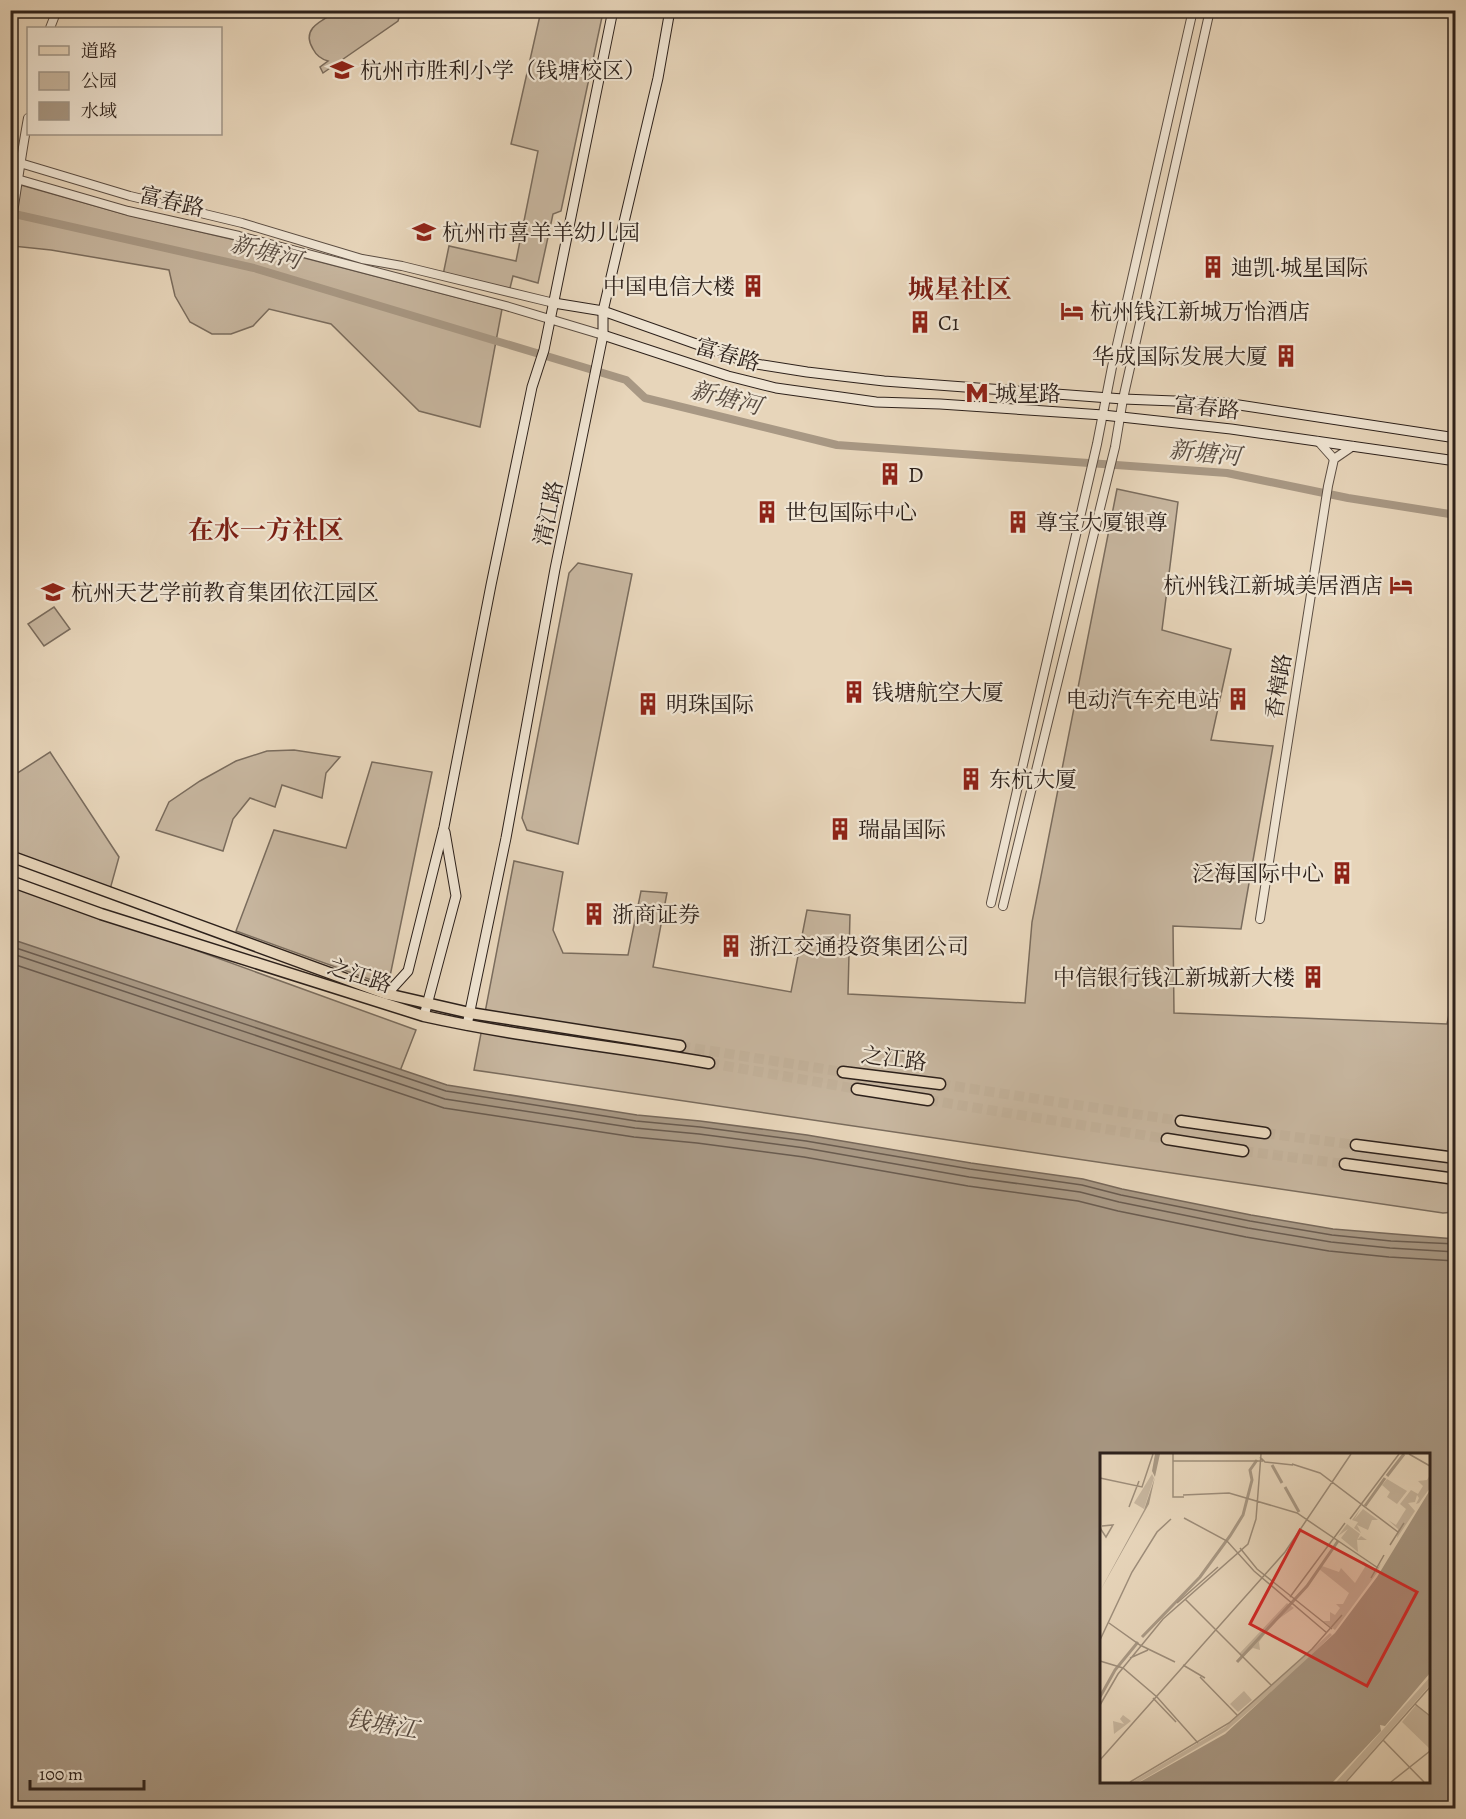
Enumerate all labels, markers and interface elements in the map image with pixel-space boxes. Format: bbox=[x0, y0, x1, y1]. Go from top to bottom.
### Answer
legend bbox=[27, 27, 222, 135]
text: 道路 bbox=[81, 39, 117, 63]
place label: 杭州市胜利小学（钱塘校区） bbox=[360, 56, 646, 86]
school or university icon: 杭州市胜利小学（钱塘校区） bbox=[329, 57, 355, 83]
text: 公园 bbox=[81, 69, 117, 93]
text: 水域 bbox=[81, 99, 117, 123]
street label: 富春路 bbox=[136, 180, 207, 224]
place label: 杭州市喜羊羊幼儿园 bbox=[442, 218, 640, 248]
school or university icon: 杭州市喜羊羊幼儿园 bbox=[411, 219, 437, 245]
water label: 新塘河 bbox=[227, 227, 309, 278]
place label: 迪凯·城星国际 bbox=[1231, 253, 1368, 283]
building icon: 迪凯·城星国际 bbox=[1200, 254, 1226, 280]
place label: 中国电信大楼 bbox=[603, 272, 735, 302]
district label: 城星社区 bbox=[908, 272, 1012, 307]
building icon: 中国电信大楼 bbox=[740, 273, 766, 299]
place label: 杭州钱江新城万怡酒店 bbox=[1090, 297, 1310, 327]
hotel icon: 杭州钱江新城万怡酒店 bbox=[1059, 298, 1085, 324]
place label: C1 bbox=[938, 308, 959, 338]
building icon: C1 bbox=[907, 309, 933, 335]
street label: 富春路 bbox=[692, 331, 764, 378]
place label: 华成国际发展大厦 bbox=[1092, 342, 1268, 372]
building icon: 华成国际发展大厦 bbox=[1273, 343, 1299, 369]
water label: 新塘河 bbox=[687, 374, 769, 423]
place label: 城星路 bbox=[995, 379, 1061, 409]
metro station icon: 城星路 bbox=[964, 380, 990, 406]
street label: 富春路 bbox=[1173, 390, 1241, 426]
water label: 新塘河 bbox=[1168, 433, 1246, 473]
place label: D bbox=[908, 460, 923, 490]
building icon: D bbox=[877, 461, 903, 487]
street label: 清江路 bbox=[527, 478, 571, 549]
place label: 世包国际中心 bbox=[785, 498, 917, 528]
building icon: 世包国际中心 bbox=[754, 499, 780, 525]
place label: 尊宝大厦银尊 bbox=[1036, 508, 1168, 538]
building icon: 尊宝大厦银尊 bbox=[1005, 509, 1031, 535]
district label: 在水一方社区 bbox=[188, 513, 344, 548]
place label: 杭州钱江新城美居酒店 bbox=[1163, 571, 1383, 601]
hotel icon: 杭州钱江新城美居酒店 bbox=[1388, 572, 1414, 598]
place label: 杭州天艺学前教育集团依江园区 bbox=[71, 578, 379, 608]
school or university icon: 杭州天艺学前教育集团依江园区 bbox=[40, 579, 66, 605]
street label: 香樟路 bbox=[1259, 651, 1299, 721]
place label: 钱塘航空大厦 bbox=[872, 678, 1004, 708]
building icon: 钱塘航空大厦 bbox=[841, 679, 867, 705]
place label: 电动汽车充电站 bbox=[1066, 685, 1220, 715]
building icon: 电动汽车充电站 bbox=[1225, 686, 1251, 712]
place label: 明珠国际 bbox=[666, 690, 754, 720]
building icon: 明珠国际 bbox=[635, 691, 661, 717]
place label: 东杭大厦 bbox=[989, 765, 1077, 795]
building icon: 东杭大厦 bbox=[958, 766, 984, 792]
place label: 瑞晶国际 bbox=[858, 815, 946, 845]
building icon: 瑞晶国际 bbox=[827, 816, 853, 842]
place label: 泛海国际中心 bbox=[1192, 859, 1324, 889]
building icon: 泛海国际中心 bbox=[1329, 860, 1355, 886]
place label: 浙商证券 bbox=[612, 900, 700, 930]
building icon: 浙商证券 bbox=[581, 901, 607, 927]
place label: 浙江交通投资集团公司 bbox=[749, 932, 969, 962]
building icon: 浙江交通投资集团公司 bbox=[718, 933, 744, 959]
street label: 之江路 bbox=[324, 951, 396, 1000]
place label: 中信银行钱江新城新大楼 bbox=[1053, 963, 1295, 993]
building icon: 中信银行钱江新城新大楼 bbox=[1300, 964, 1326, 990]
street label: 之江路 bbox=[859, 1040, 928, 1078]
inset map bbox=[1100, 1453, 1430, 1783]
water label: 钱塘江 bbox=[344, 1702, 423, 1747]
scale bar bbox=[30, 1753, 144, 1791]
text: 100 m bbox=[39, 1762, 83, 1786]

